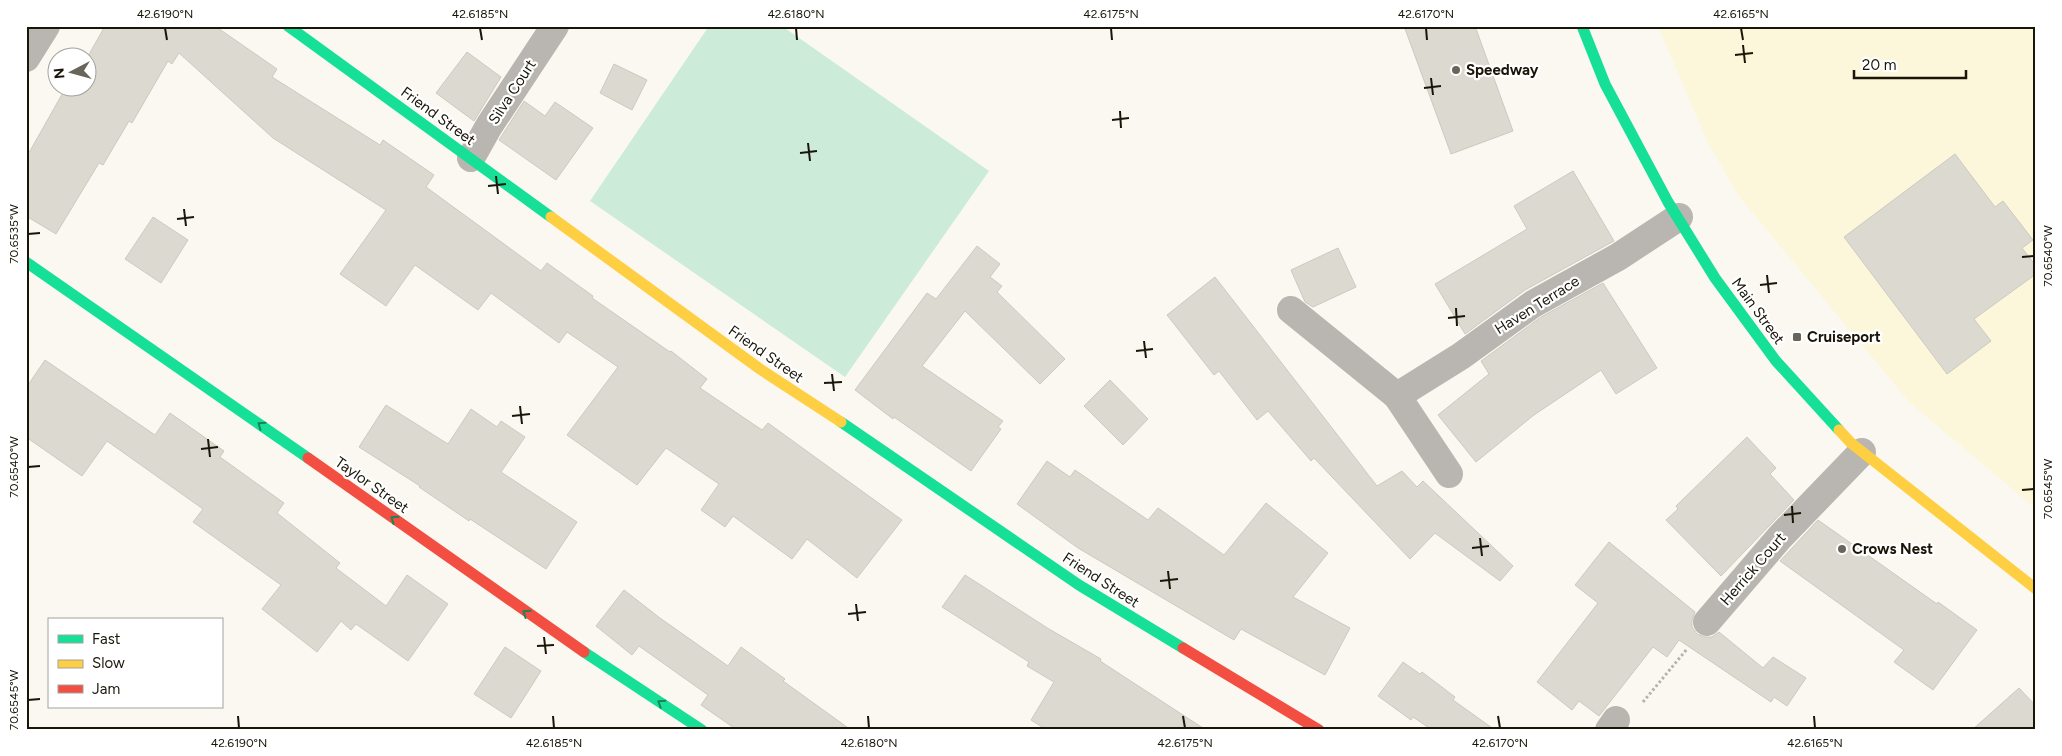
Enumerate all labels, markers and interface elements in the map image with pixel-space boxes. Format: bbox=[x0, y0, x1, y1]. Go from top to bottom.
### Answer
text: 42.6190°N bbox=[137, 7, 193, 21]
text: 42.6185°N bbox=[452, 7, 508, 21]
text: 42.6180°N bbox=[767, 7, 825, 21]
text: 42.6175°N bbox=[1083, 7, 1139, 21]
text: 42.6170°N bbox=[1398, 7, 1454, 21]
text: 42.6165°N bbox=[1713, 7, 1769, 21]
north arrow bbox=[48, 48, 98, 98]
scale bar bbox=[1854, 48, 1967, 80]
street label: Silva Court bbox=[484, 56, 540, 128]
text: 20 m bbox=[1862, 56, 1896, 74]
place label: Speedway bbox=[1466, 61, 1539, 79]
marker: Speedway bbox=[1450, 64, 1462, 76]
text: N bbox=[51, 67, 69, 80]
street label: Friend Street bbox=[397, 83, 479, 149]
text: 70.6535°W bbox=[7, 204, 21, 264]
text: 70.6540°W bbox=[2041, 225, 2055, 287]
street label: Haven Terrace bbox=[1491, 272, 1583, 338]
street label: Main Street bbox=[1728, 274, 1788, 348]
street label: Friend Street bbox=[725, 322, 807, 387]
place label: Cruiseport bbox=[1807, 328, 1881, 346]
marker: Cruiseport bbox=[1791, 331, 1803, 343]
one-way arrow bbox=[257, 422, 267, 431]
text: 70.6540°W bbox=[7, 436, 21, 498]
street label: Taylor Street bbox=[332, 453, 412, 517]
text: 70.6545°W bbox=[2041, 458, 2055, 519]
one-way arrow bbox=[390, 516, 400, 525]
street label: Herrick Court bbox=[1716, 529, 1790, 609]
place label: Crows Nest bbox=[1852, 540, 1933, 558]
marker: Crows Nest bbox=[1836, 543, 1848, 555]
street label: Friend Street bbox=[1059, 549, 1143, 612]
one-way arrow bbox=[522, 610, 532, 619]
legend bbox=[48, 618, 222, 708]
text: Fast bbox=[92, 630, 121, 648]
text: Slow bbox=[92, 654, 125, 672]
text: 70.6545°W bbox=[7, 669, 21, 730]
text: Jam bbox=[92, 680, 120, 698]
one-way arrow bbox=[658, 700, 667, 709]
text: 42.6190°N bbox=[211, 736, 267, 750]
text: 42.6185°N bbox=[526, 736, 582, 750]
text: 42.6180°N bbox=[840, 736, 898, 750]
text: 42.6175°N bbox=[1157, 736, 1213, 750]
text: 42.6170°N bbox=[1472, 736, 1528, 750]
text: 42.6165°N bbox=[1787, 736, 1843, 750]

